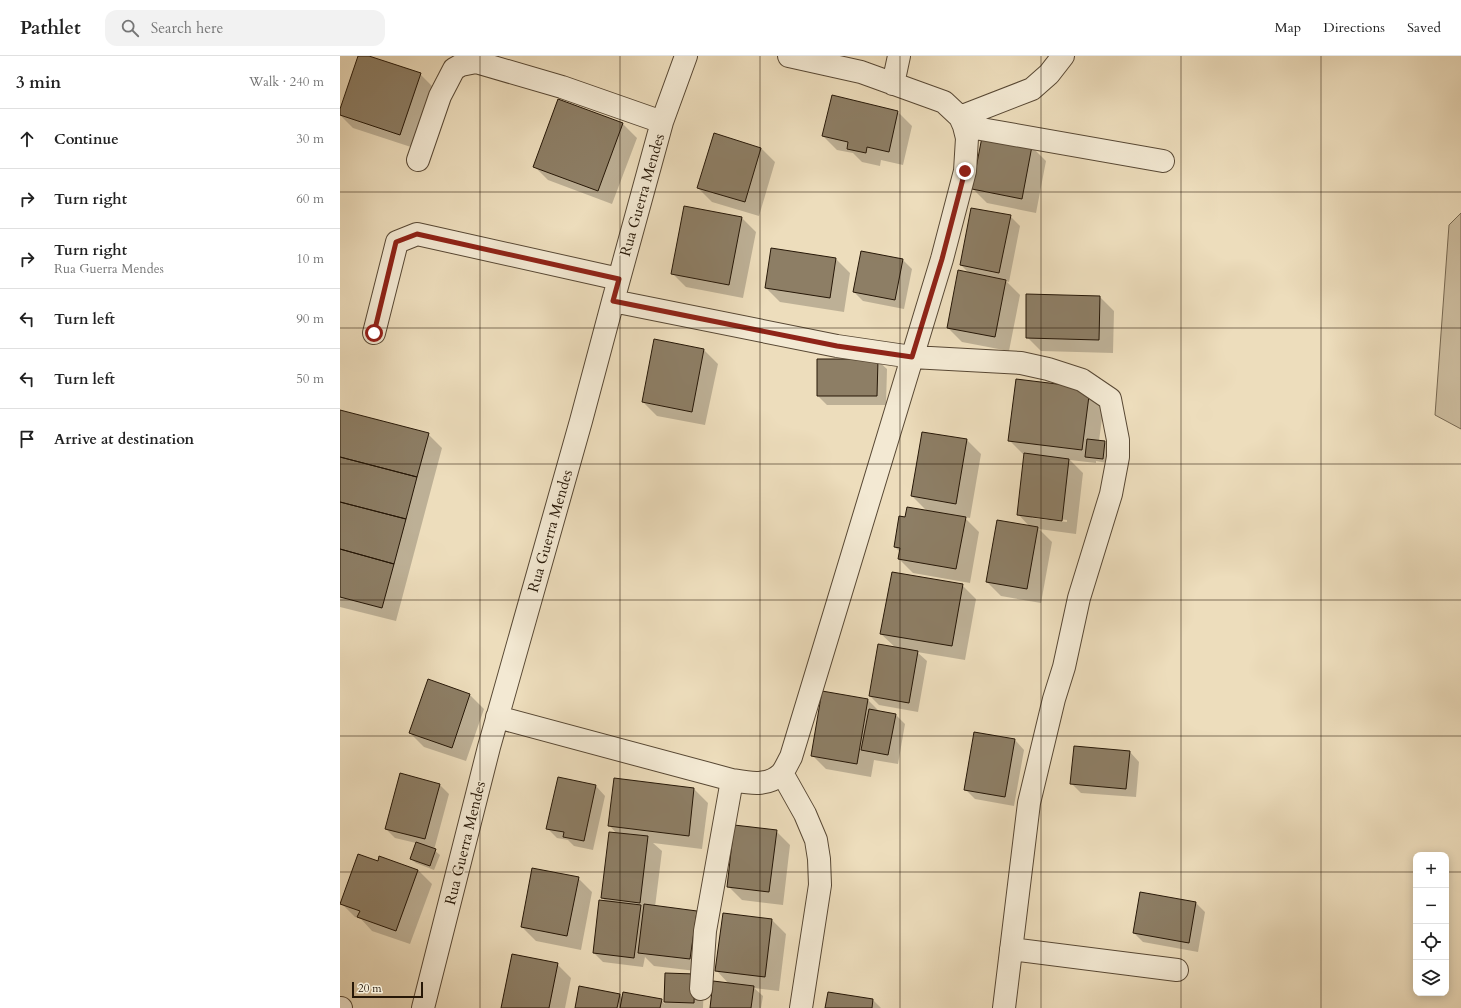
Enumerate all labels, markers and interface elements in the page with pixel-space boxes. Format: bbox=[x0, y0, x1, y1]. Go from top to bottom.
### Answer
search box bbox=[105, 10, 385, 46]
text: Pathlet bbox=[20, 15, 81, 41]
icon: search bbox=[119, 17, 141, 39]
text: Search here bbox=[151, 18, 223, 38]
text: Map bbox=[1275, 18, 1301, 37]
text: Directions bbox=[1323, 18, 1385, 37]
text: Saved bbox=[1407, 18, 1441, 37]
text: 3 min bbox=[16, 71, 61, 94]
text: Walk · 240 m bbox=[249, 73, 324, 91]
icon: ahead bbox=[16, 128, 38, 150]
text: Continue bbox=[54, 129, 119, 149]
text: 30 m bbox=[296, 130, 324, 148]
street label: Rua Guerra Mendes bbox=[615, 131, 669, 259]
route end bbox=[956, 162, 974, 180]
icon: right bbox=[16, 188, 38, 210]
text: Turn right bbox=[54, 189, 127, 209]
text: 60 m bbox=[296, 190, 324, 208]
text: Turn right bbox=[54, 240, 127, 260]
icon: right bbox=[16, 248, 38, 270]
text: 10 m bbox=[296, 250, 324, 268]
text: Rua Guerra Mendes bbox=[54, 260, 164, 278]
icon: left bbox=[16, 308, 38, 330]
text: Turn left bbox=[54, 309, 115, 329]
text: 90 m bbox=[296, 310, 324, 328]
route start bbox=[365, 324, 383, 342]
icon: left bbox=[16, 368, 38, 390]
text: Turn left bbox=[54, 369, 115, 389]
text: 50 m bbox=[296, 370, 324, 388]
icon: arrive bbox=[16, 428, 38, 450]
text: Arrive at destination bbox=[54, 429, 194, 449]
street label: Rua Guerra Mendes bbox=[523, 467, 577, 595]
street label: Rua Guerra Mendes bbox=[440, 779, 490, 907]
map controls bbox=[1413, 852, 1449, 996]
button: + bbox=[1413, 852, 1449, 888]
button: − bbox=[1413, 888, 1449, 924]
button: locate bbox=[1413, 924, 1449, 960]
button: layers bbox=[1413, 960, 1449, 996]
scale bar bbox=[352, 980, 423, 999]
text: 20 m bbox=[358, 981, 382, 996]

